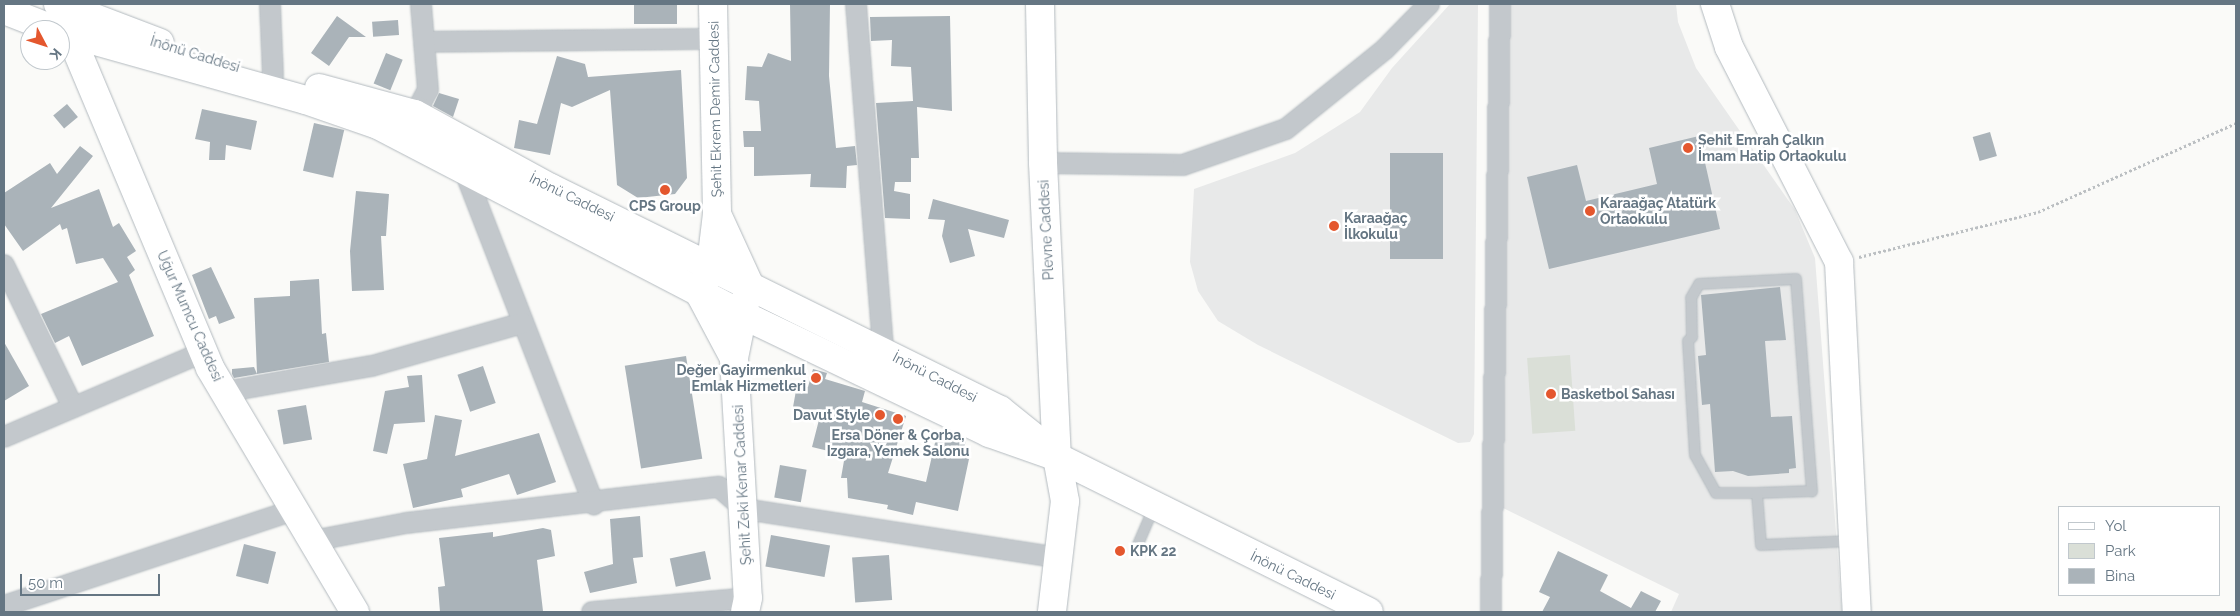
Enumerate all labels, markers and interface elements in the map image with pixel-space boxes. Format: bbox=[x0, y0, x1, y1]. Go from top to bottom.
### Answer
north arrow bbox=[20, 20, 70, 70]
street label: Şehit Ekrem Demir Caddesi bbox=[705, 20, 725, 198]
street label: İnönü Caddesi bbox=[148, 32, 242, 76]
text: K bbox=[47, 45, 65, 63]
place label: Şehit Emrah Çalkın İmam Hatip Ortaokulu bbox=[1698, 132, 1846, 164]
marker: Şehit Emrah Çalkın İmam Hatip Ortaokulu bbox=[1682, 142, 1694, 154]
street label: İnönü Caddesi bbox=[527, 169, 617, 225]
street label: Plevne Caddesi bbox=[1035, 179, 1057, 281]
marker: CPS Group bbox=[659, 184, 671, 196]
place label: Karaağaç Atatürk Ortaokulu bbox=[1600, 195, 1717, 228]
place label: CPS Group bbox=[629, 198, 701, 214]
marker: Karaağaç Atatürk Ortaokulu bbox=[1584, 205, 1596, 217]
place label: Karaağaç İlkokulu bbox=[1344, 210, 1408, 242]
marker: Karaağaç İlkokulu bbox=[1328, 220, 1340, 232]
street label: Uğur Mumcu Caddesi bbox=[154, 248, 226, 384]
street label: İnönü Caddesi bbox=[890, 348, 980, 406]
place label: Değer Gayirmenkul Emlak Hizmetleri bbox=[676, 362, 806, 394]
marker: Değer Gayirmenkul Emlak Hizmetleri bbox=[810, 372, 822, 384]
place label: Basketbol Sahası bbox=[1561, 386, 1675, 402]
marker: Basketbol Sahası bbox=[1545, 388, 1557, 400]
street label: Şehit Zeki Kenar Caddesi bbox=[729, 404, 755, 566]
place label: Davut Style bbox=[793, 407, 870, 423]
marker: Davut Style bbox=[874, 409, 886, 421]
marker: Ersa Döner & Çorba, Izgara, Yemek Salonu bbox=[892, 413, 904, 425]
place label: Ersa Döner & Çorba, Izgara, Yemek Salonu bbox=[826, 427, 970, 460]
legend bbox=[2058, 506, 2220, 596]
text: Yol bbox=[2105, 517, 2126, 535]
text: Park bbox=[2105, 542, 2136, 560]
place label: KPK 22 bbox=[1130, 543, 1177, 559]
marker: KPK 22 bbox=[1114, 545, 1126, 557]
street label: İnönü Caddesi bbox=[1248, 547, 1338, 603]
scale bar bbox=[22, 564, 162, 596]
text: Bina bbox=[2105, 567, 2135, 585]
text: 50 m bbox=[28, 574, 63, 592]

